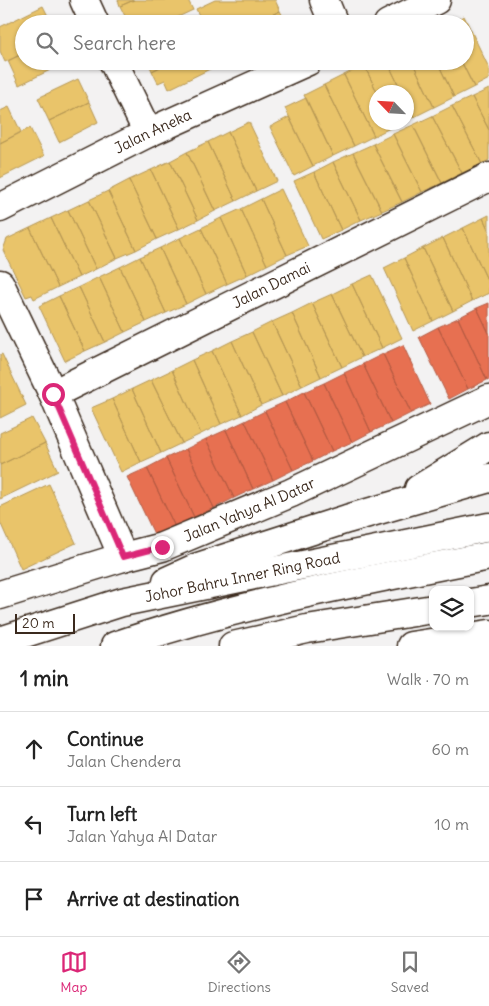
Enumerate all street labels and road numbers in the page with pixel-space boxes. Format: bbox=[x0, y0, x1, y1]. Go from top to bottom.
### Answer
street label: Jalan Aneka bbox=[111, 105, 195, 157]
street label: Jalan Damai bbox=[229, 257, 313, 312]
street label: Jalan Yahya Al Datar bbox=[181, 473, 318, 546]
street label: Johor Bahru Inner Ring Road bbox=[143, 548, 342, 606]

